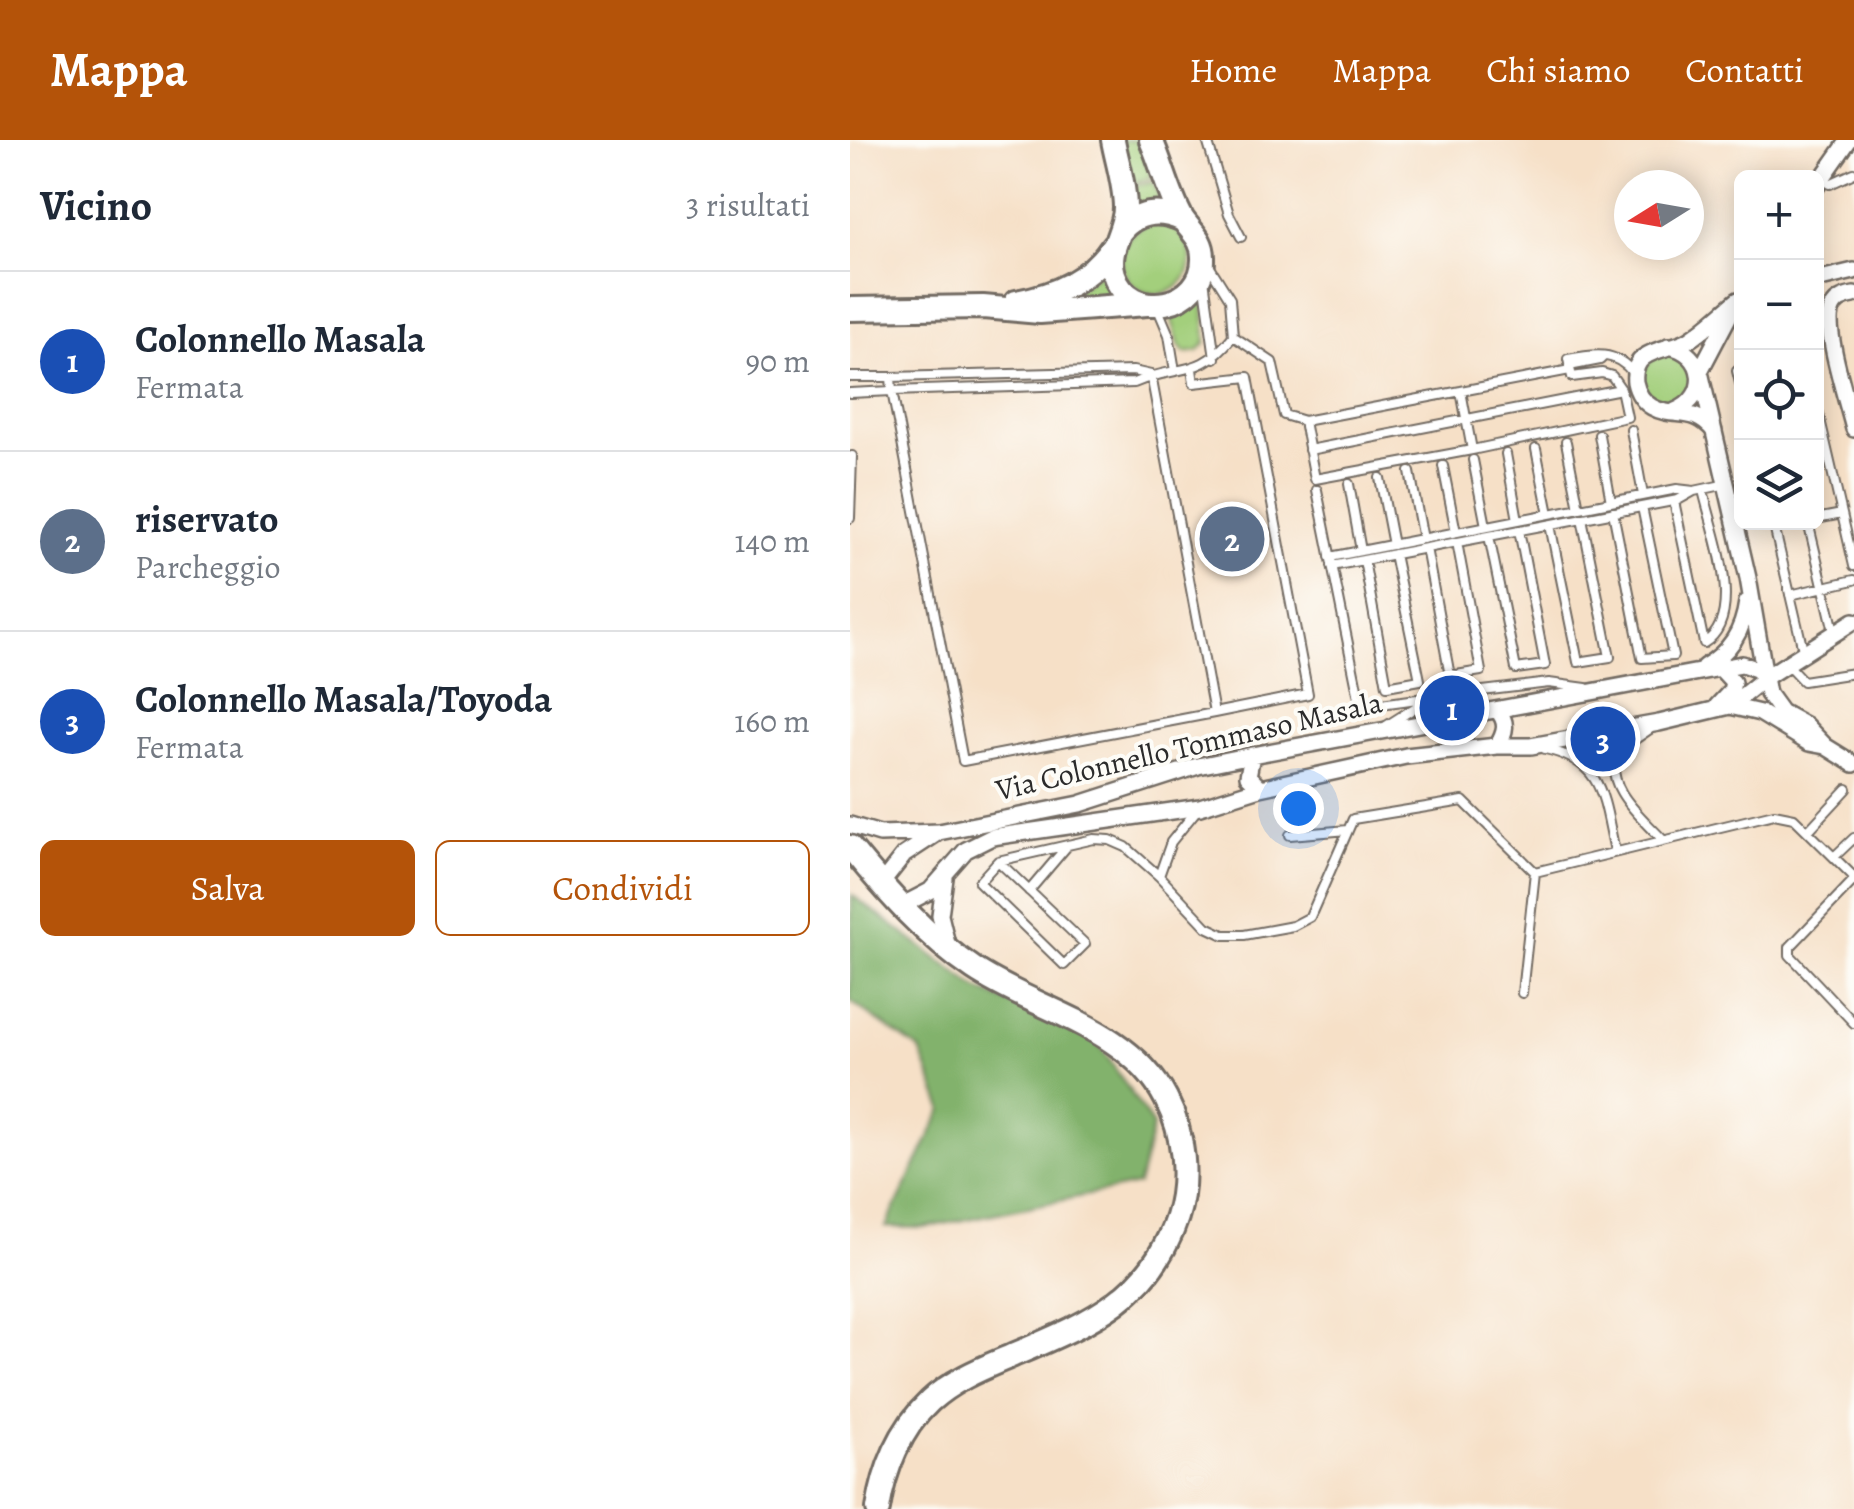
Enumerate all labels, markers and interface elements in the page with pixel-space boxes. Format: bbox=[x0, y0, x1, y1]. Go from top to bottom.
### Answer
text: Mappa bbox=[50, 37, 188, 103]
text: Home bbox=[1189, 46, 1277, 94]
text: Mappa bbox=[1332, 46, 1431, 94]
text: Chi siamo bbox=[1486, 46, 1630, 94]
text: Contatti bbox=[1685, 46, 1804, 94]
north arrow bbox=[1614, 170, 1704, 260]
map controls bbox=[1734, 170, 1824, 530]
button: + bbox=[1734, 170, 1824, 260]
text: Vicino bbox=[40, 177, 152, 234]
text: 3 risultati bbox=[686, 183, 810, 227]
button: − bbox=[1734, 260, 1824, 350]
text: Colonnello Masala bbox=[135, 313, 425, 365]
text: 1 bbox=[67, 339, 78, 383]
text: 90 m bbox=[745, 339, 810, 383]
button: locate bbox=[1734, 350, 1824, 440]
text: Fermata bbox=[135, 365, 244, 409]
button: layers bbox=[1734, 440, 1824, 530]
text: riservato bbox=[135, 493, 279, 545]
pin: 2 bbox=[1200, 502, 1264, 576]
text: 2 bbox=[65, 519, 80, 563]
text: 140 m bbox=[735, 519, 810, 563]
text: Parcheggio bbox=[135, 545, 281, 589]
pin: 1 bbox=[1420, 670, 1484, 746]
text: Colonnello Masala/Toyoda bbox=[135, 673, 552, 725]
street label: Via Colonnello Tommaso Masala bbox=[991, 682, 1386, 810]
text: 3 bbox=[66, 699, 79, 743]
text: 160 m bbox=[734, 699, 810, 743]
pin: 3 bbox=[1570, 702, 1636, 776]
text: Fermata bbox=[135, 725, 244, 769]
your location bbox=[1273, 783, 1324, 834]
button: Salva bbox=[40, 840, 415, 936]
button: Condividi bbox=[435, 840, 810, 936]

